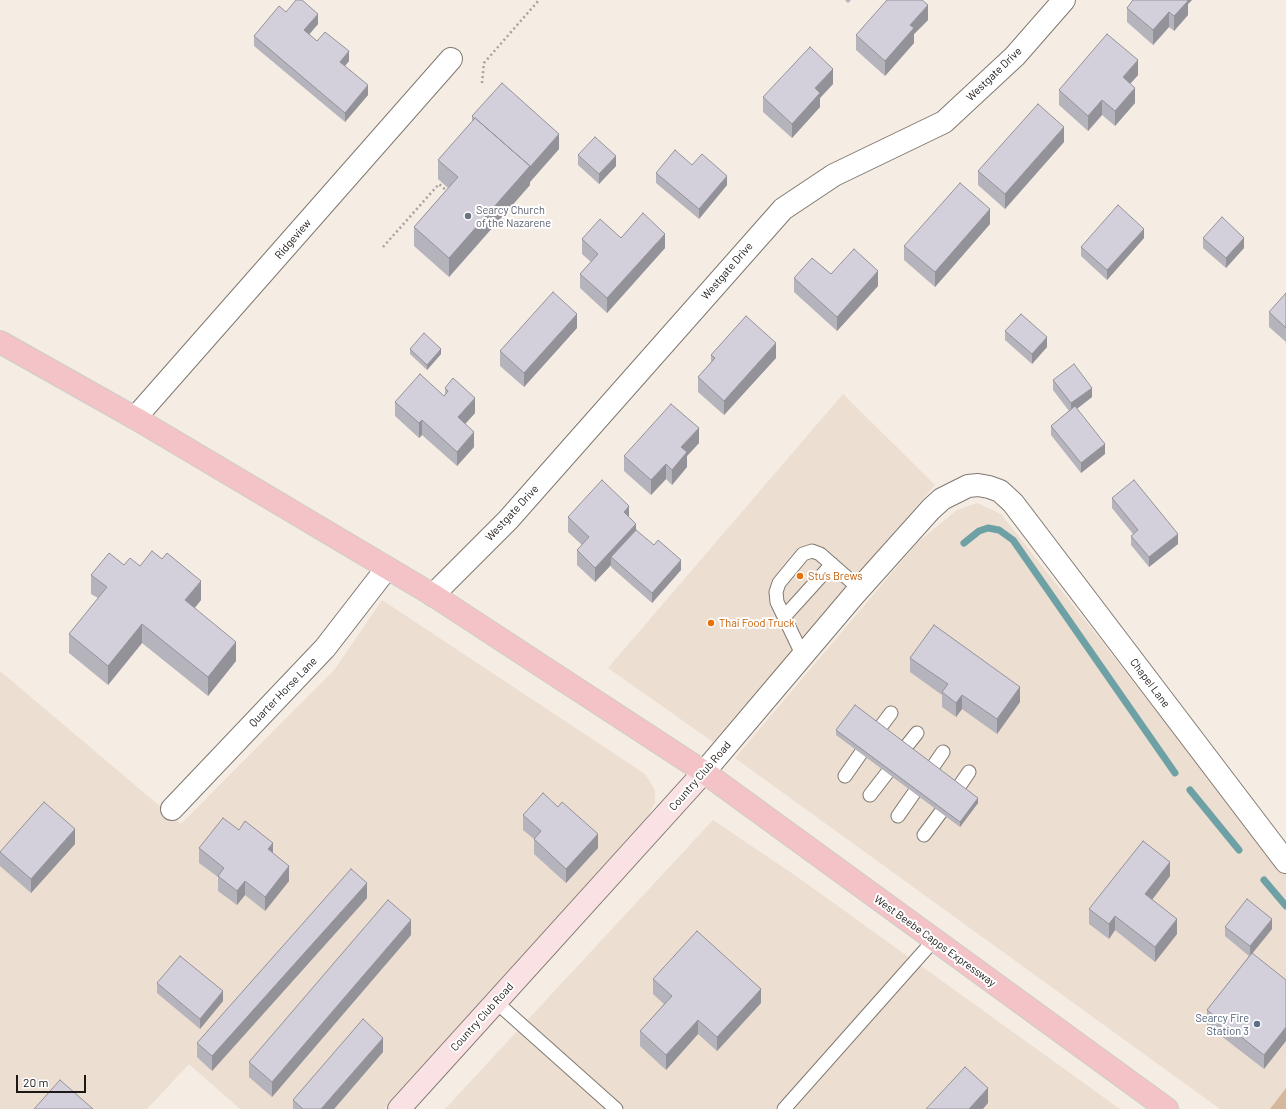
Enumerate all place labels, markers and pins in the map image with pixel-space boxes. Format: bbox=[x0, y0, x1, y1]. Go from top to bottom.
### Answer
place label: Searcy Church of the Nazarene bbox=[476, 203, 551, 229]
marker: Searcy Church of the Nazarene bbox=[463, 211, 473, 221]
place label: Stu's Brews bbox=[808, 569, 862, 583]
marker: Stu's Brews bbox=[795, 571, 805, 581]
place label: Thai Food Truck bbox=[719, 616, 795, 630]
marker: Thai Food Truck bbox=[706, 618, 716, 628]
place label: Searcy Fire Station 3 bbox=[1195, 1011, 1249, 1037]
marker: Searcy Fire Station 3 bbox=[1252, 1019, 1262, 1029]

